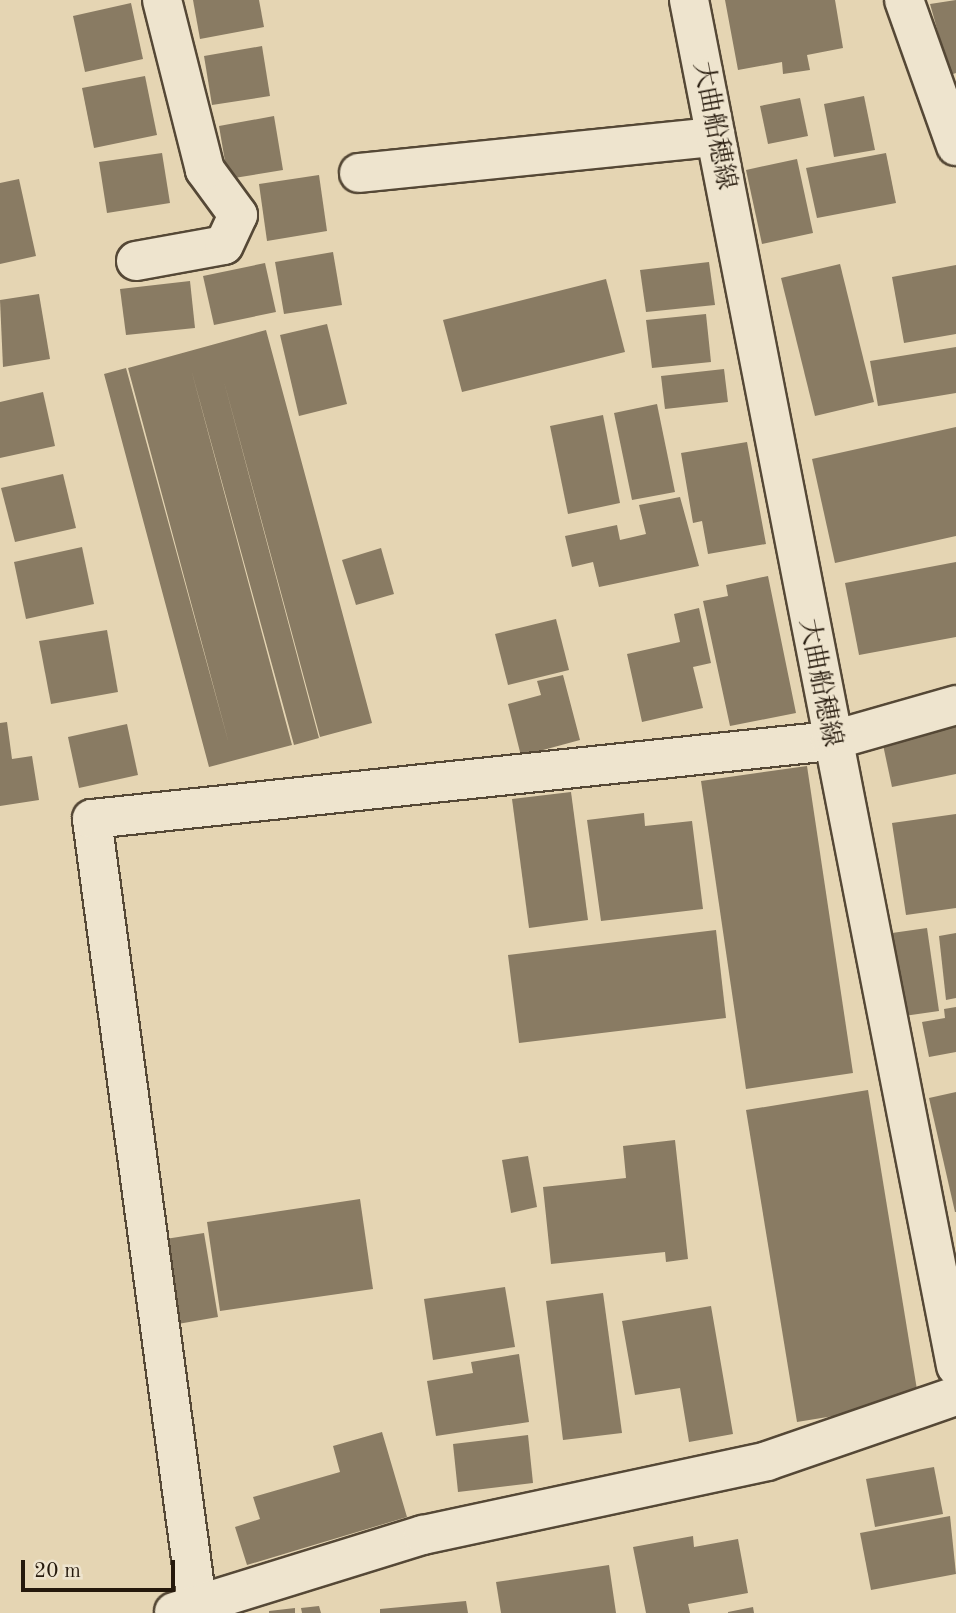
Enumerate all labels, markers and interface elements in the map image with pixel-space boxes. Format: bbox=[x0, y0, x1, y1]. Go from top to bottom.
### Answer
street label: 大曲船穂線 bbox=[685, 59, 741, 193]
street label: 大曲船穂線 bbox=[791, 616, 847, 750]
scale bar bbox=[24, 1546, 178, 1590]
text: 20 m bbox=[34, 1561, 81, 1582]

